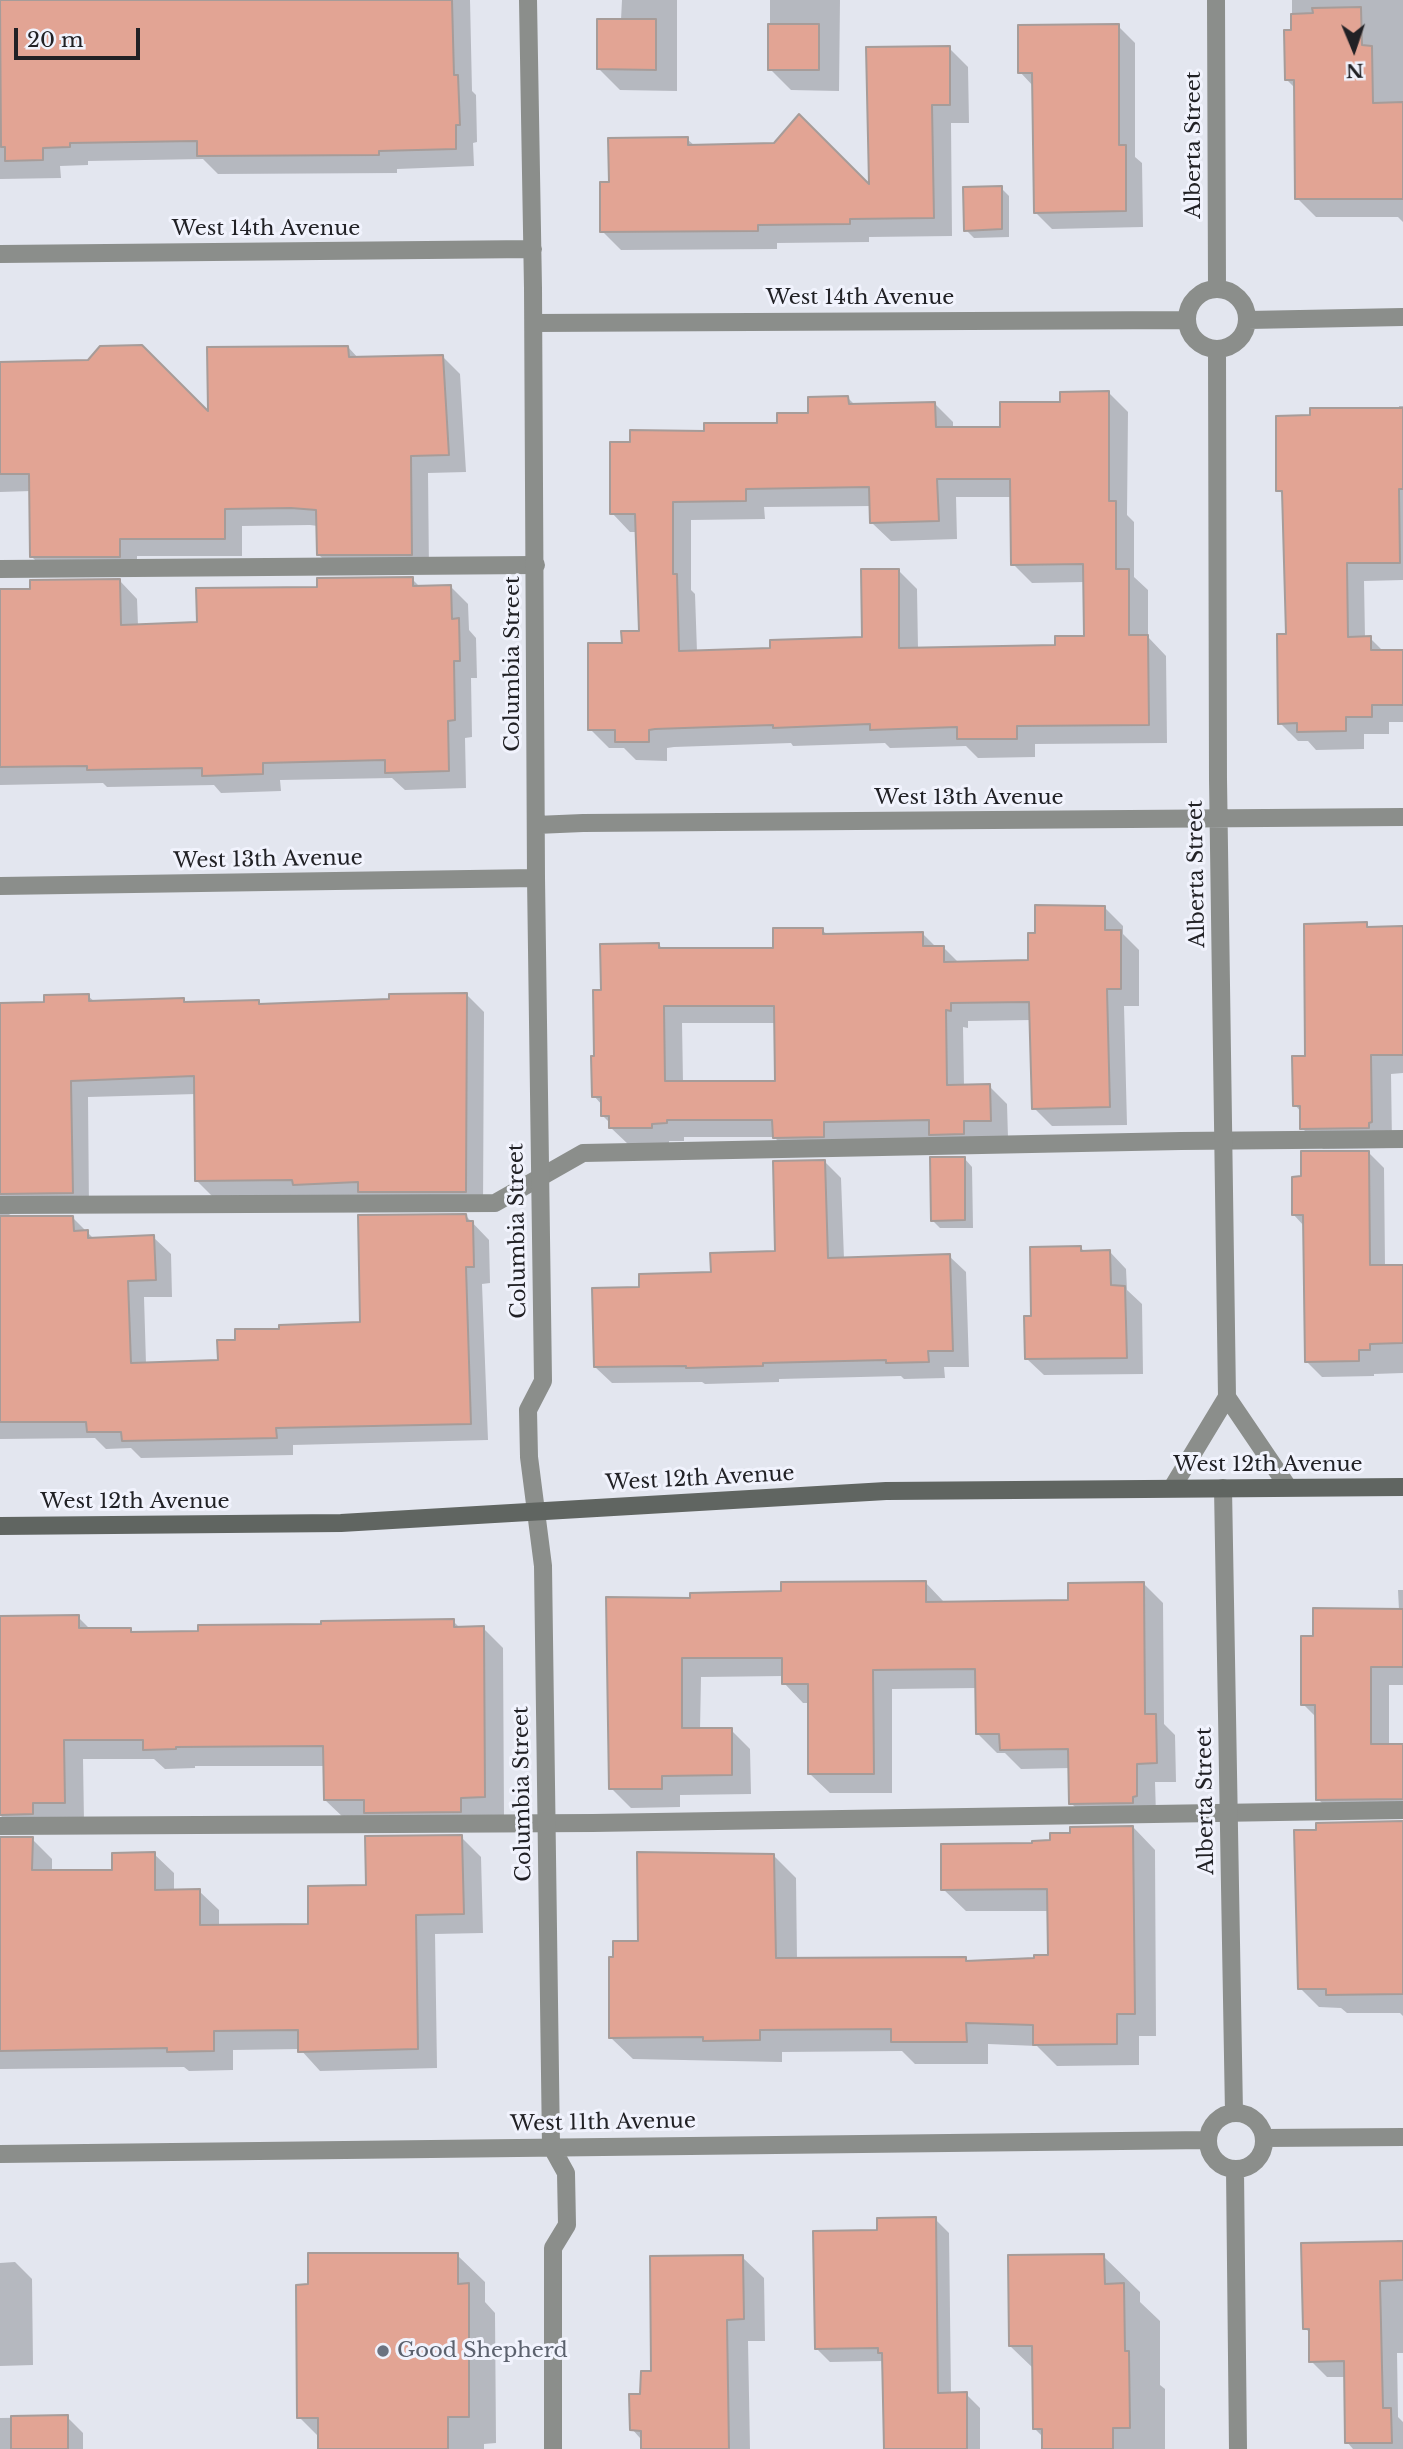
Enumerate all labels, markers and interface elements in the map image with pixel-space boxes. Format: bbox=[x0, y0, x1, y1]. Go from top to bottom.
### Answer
scale bar bbox=[18, 14, 144, 58]
north arrow bbox=[1319, 14, 1389, 84]
text: 20 m bbox=[27, 27, 84, 53]
text: N bbox=[1345, 59, 1364, 82]
street label: Alberta Street bbox=[1181, 71, 1207, 219]
street label: West 14th Avenue bbox=[172, 216, 360, 242]
street label: West 14th Avenue bbox=[766, 285, 954, 311]
street label: Columbia Street bbox=[500, 576, 526, 752]
street label: West 13th Avenue bbox=[874, 785, 1064, 811]
street label: Alberta Street bbox=[1183, 800, 1211, 948]
street label: West 13th Avenue bbox=[173, 846, 363, 874]
street label: Columbia Street bbox=[504, 1143, 532, 1319]
street label: West 12th Avenue bbox=[1173, 1452, 1363, 1478]
street label: West 12th Avenue bbox=[605, 1461, 795, 1497]
street label: West 12th Avenue bbox=[40, 1489, 230, 1515]
street label: Columbia Street bbox=[509, 1706, 537, 1882]
street label: Alberta Street bbox=[1192, 1727, 1220, 1875]
street label: West 11th Avenue bbox=[510, 2109, 696, 2137]
place label: Good Shepherd bbox=[397, 2338, 568, 2364]
marker: Good Shepherd bbox=[375, 2343, 391, 2359]

